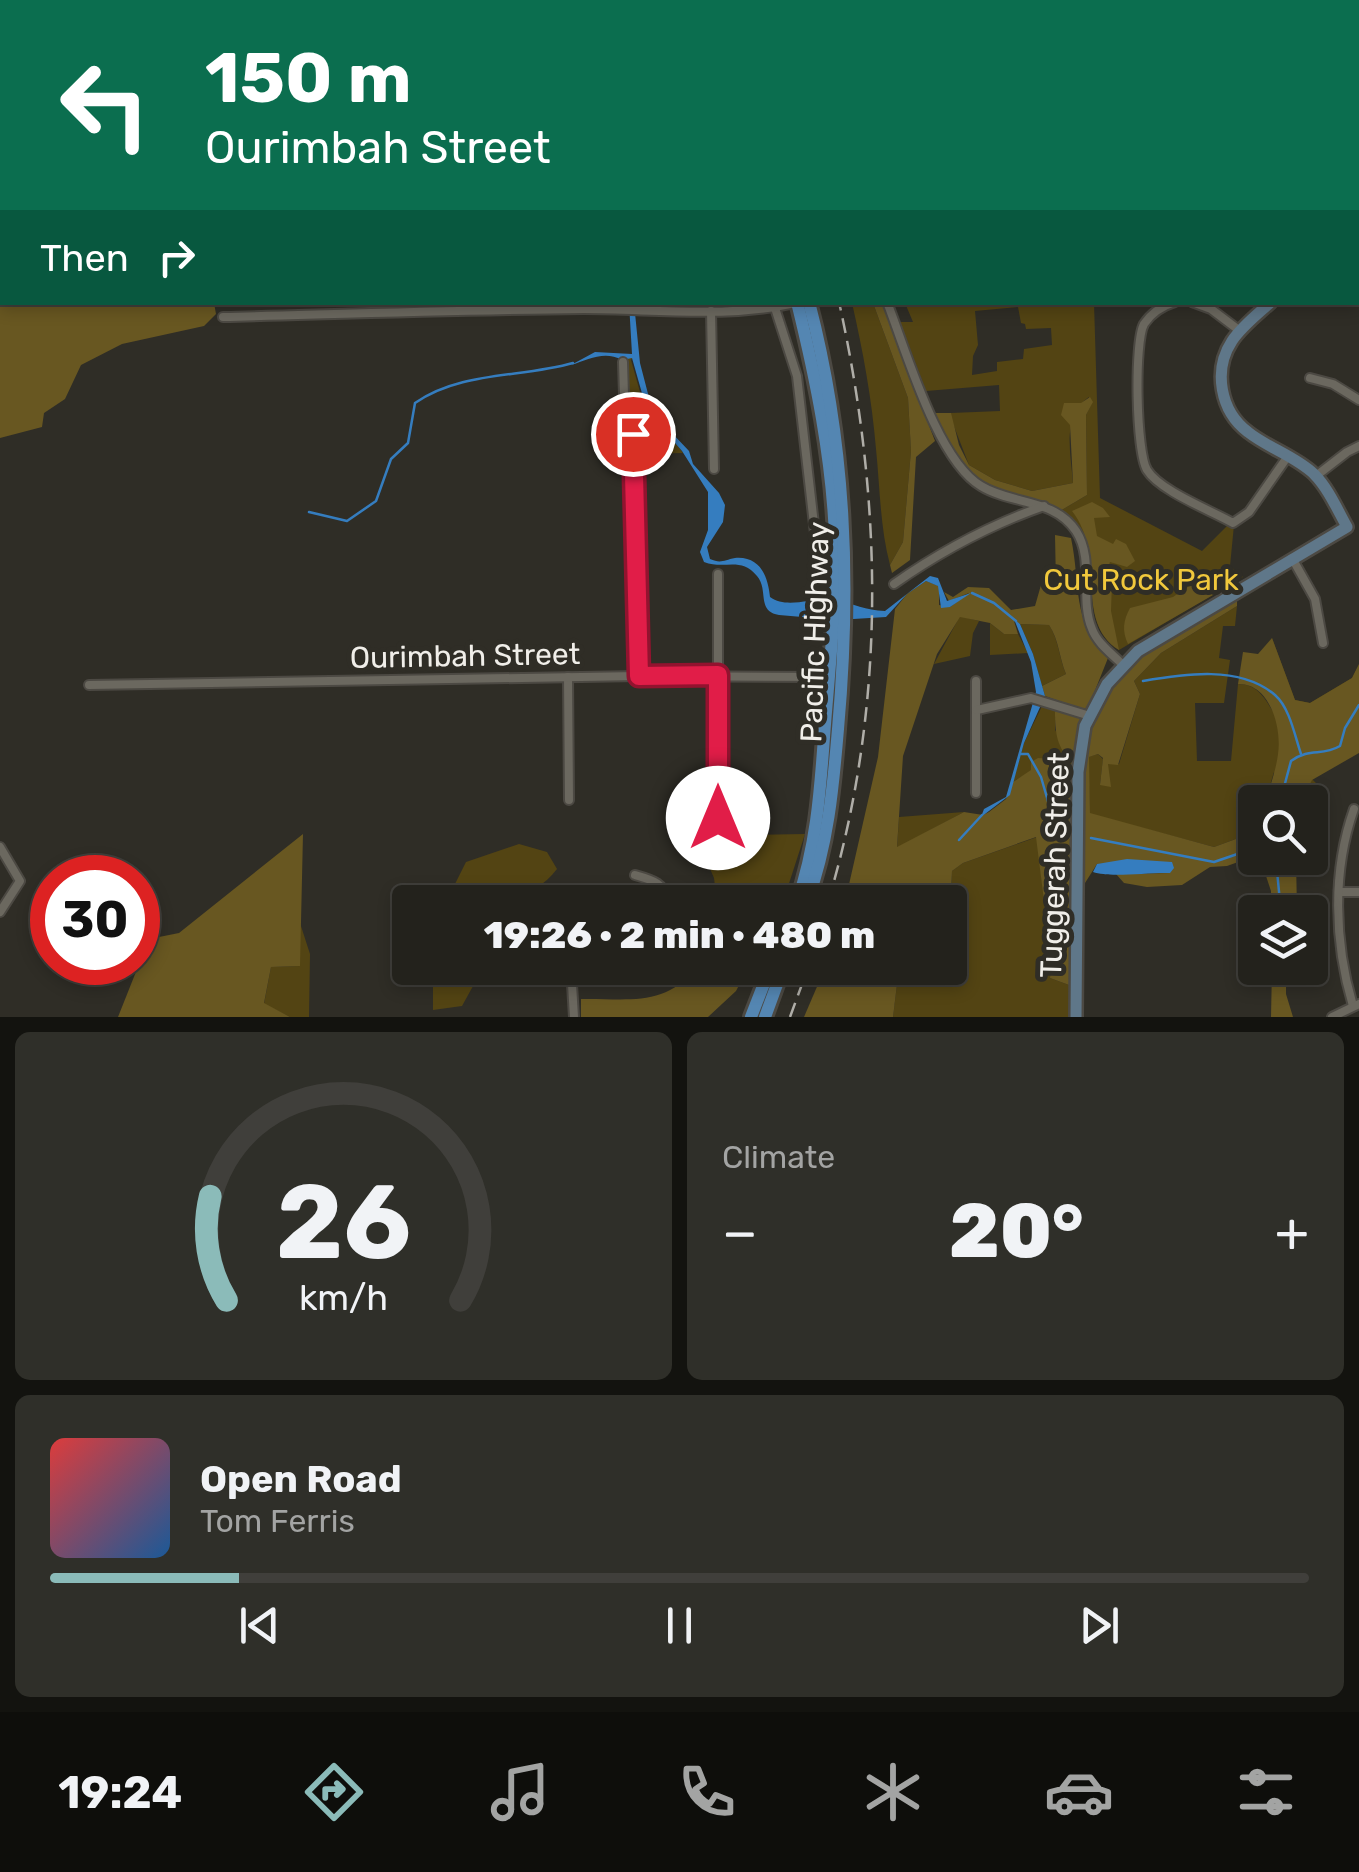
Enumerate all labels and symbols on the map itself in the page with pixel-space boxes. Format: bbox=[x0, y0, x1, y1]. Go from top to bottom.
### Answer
pin bbox=[591, 392, 676, 477]
street label: Pacific Highway bbox=[793, 521, 837, 743]
park label: Cut Rock Park bbox=[1043, 562, 1239, 598]
street label: Ourimbah Street bbox=[349, 636, 581, 676]
street label: Tuggerah Street bbox=[1033, 751, 1077, 978]
position arrow bbox=[666, 766, 770, 870]
speed limit sign: 30 bbox=[30, 855, 160, 985]

